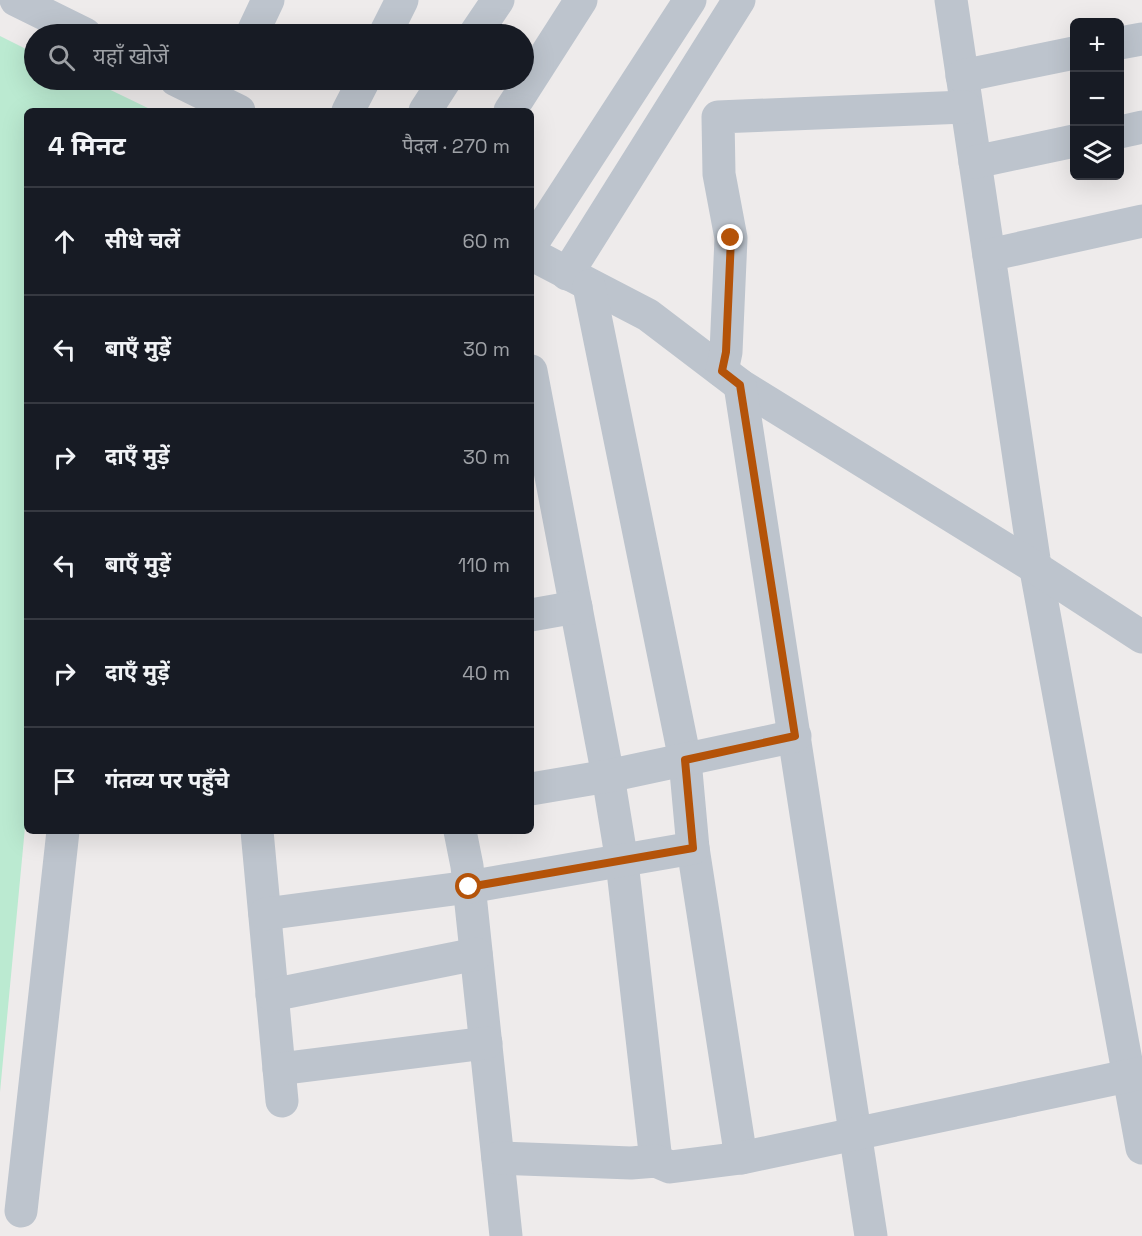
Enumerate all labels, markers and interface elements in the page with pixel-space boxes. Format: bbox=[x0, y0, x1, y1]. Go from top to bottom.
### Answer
map controls bbox=[1070, 18, 1124, 180]
button: + bbox=[1070, 18, 1124, 72]
search box bbox=[24, 24, 534, 90]
icon: search bbox=[45, 41, 78, 74]
text: यहाँ खोजें bbox=[93, 42, 169, 70]
button: − bbox=[1070, 72, 1124, 126]
button: layers bbox=[1070, 126, 1124, 180]
text: 4 मिनट bbox=[48, 129, 126, 163]
text: पैदल · 270 m bbox=[402, 133, 510, 159]
route end bbox=[717, 224, 743, 250]
icon: ahead bbox=[48, 225, 81, 258]
text: सीधे चलें bbox=[105, 226, 180, 254]
text: 60 m bbox=[463, 228, 510, 254]
icon: left bbox=[48, 333, 81, 366]
text: बाएँ मुड़ें bbox=[105, 334, 171, 362]
text: 30 m bbox=[463, 336, 510, 362]
icon: right bbox=[48, 441, 81, 474]
text: दाएँ मुड़ें bbox=[105, 442, 170, 470]
text: 30 m bbox=[463, 444, 510, 470]
icon: left bbox=[48, 549, 81, 582]
text: बाएँ मुड़ें bbox=[105, 550, 171, 578]
text: 110 m bbox=[458, 552, 510, 578]
icon: right bbox=[48, 657, 81, 690]
text: दाएँ मुड़ें bbox=[105, 658, 170, 686]
text: 40 m bbox=[462, 660, 510, 686]
icon: arrive bbox=[48, 765, 81, 798]
text: गंतव्य पर पहुँचे bbox=[105, 766, 229, 794]
route start bbox=[455, 873, 481, 899]

